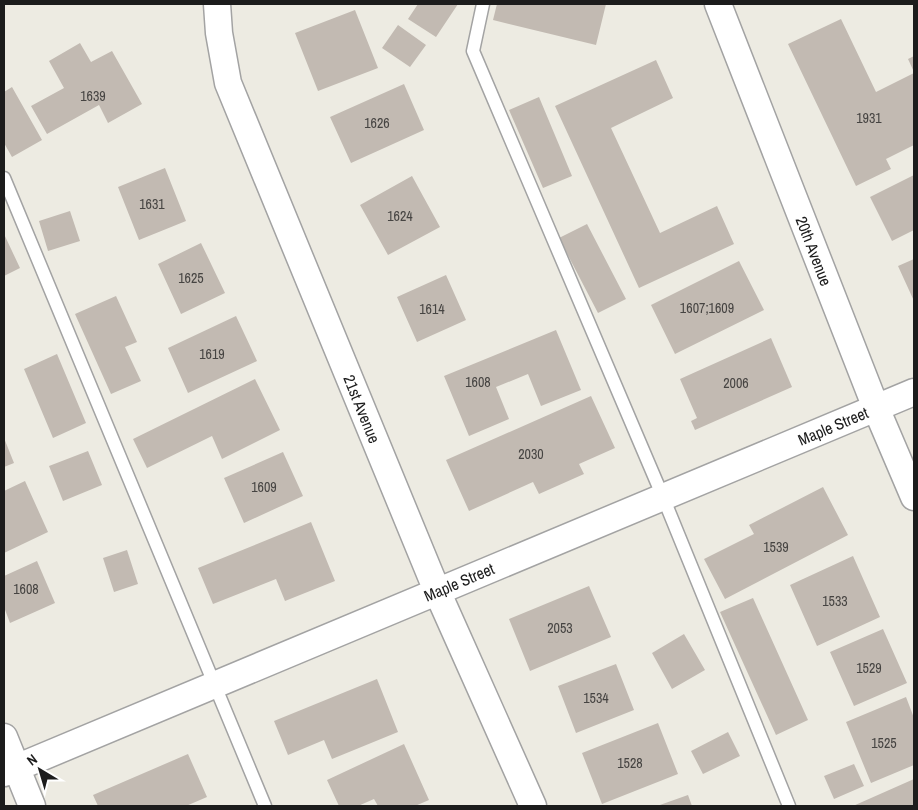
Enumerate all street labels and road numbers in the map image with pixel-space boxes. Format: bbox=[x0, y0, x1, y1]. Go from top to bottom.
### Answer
street label: 20th Avenue bbox=[791, 213, 837, 289]
street label: 21st Avenue bbox=[338, 371, 386, 447]
street label: Maple Street bbox=[794, 401, 872, 451]
street label: Maple Street bbox=[420, 557, 498, 607]

